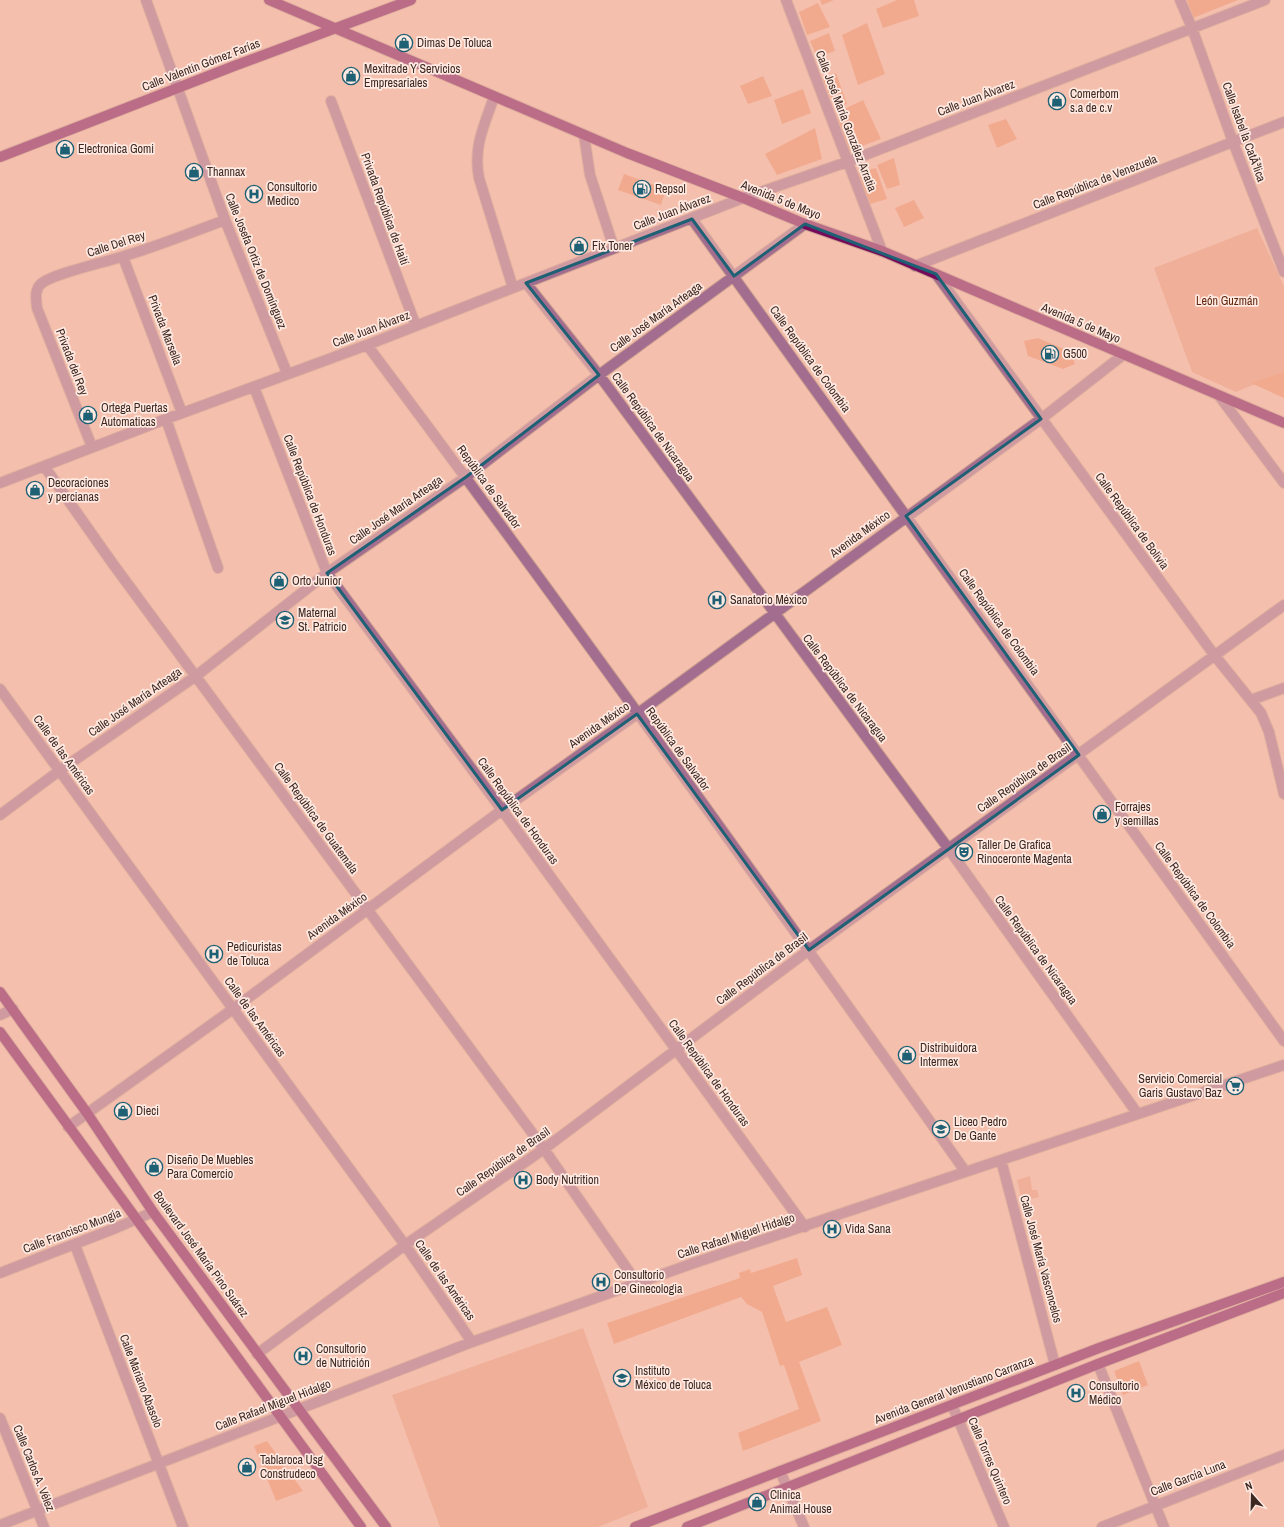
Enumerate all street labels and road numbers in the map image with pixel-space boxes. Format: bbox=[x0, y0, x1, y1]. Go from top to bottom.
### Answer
street label: Calle Valentín Gómez Farías bbox=[140, 35, 262, 95]
street label: Calle José María González Arratia bbox=[812, 48, 881, 194]
street label: Calle Juan Álvarez bbox=[935, 76, 1017, 120]
street label: Calle Isabel la CatÃ³lica bbox=[1219, 80, 1270, 185]
street label: Privada República de Haití bbox=[357, 151, 413, 267]
street label: Calle República de Venezuela bbox=[1031, 151, 1160, 213]
street label: Avenida 5 de Mayo bbox=[738, 176, 823, 223]
street label: Calle Juan Álvarez bbox=[631, 190, 713, 234]
street label: Calle Josefa Ortiz de Domínguez bbox=[221, 191, 291, 331]
street label: Calle Del Rey bbox=[85, 227, 147, 261]
street label: Calle José María Arteaga bbox=[607, 278, 706, 356]
street label: Privada Marsella bbox=[144, 293, 186, 368]
street label: Avenida 5 de Mayo bbox=[1038, 299, 1123, 347]
street label: Calle República de Colombia bbox=[766, 303, 854, 416]
street label: Calle Juan Álvarez bbox=[330, 307, 412, 351]
street label: Privada del Rey bbox=[52, 326, 92, 398]
street label: Calle República de Nicaragua bbox=[608, 369, 698, 485]
street label: Calle República de Honduras bbox=[279, 432, 341, 558]
street label: República de Salvador bbox=[453, 442, 525, 533]
street label: Calle República de Bolivia bbox=[1091, 469, 1173, 573]
street label: Calle José María Arteaga bbox=[346, 471, 446, 548]
street label: Avenida México bbox=[826, 507, 893, 562]
street label: Calle República de Colombia bbox=[955, 566, 1043, 679]
street label: Calle República de Nicaragua bbox=[799, 631, 891, 746]
street label: Calle José María Arteaga bbox=[85, 663, 185, 740]
street label: Avenida México bbox=[565, 698, 632, 752]
street label: República de Salvador bbox=[642, 704, 714, 795]
street label: Calle de las Américas bbox=[30, 712, 98, 798]
street label: Calle República de Brasil bbox=[974, 740, 1074, 816]
street label: Calle República de Honduras bbox=[474, 754, 562, 868]
street label: Calle República de Guatemala bbox=[270, 759, 362, 877]
street label: Calle República de Colombia bbox=[1151, 839, 1239, 952]
street label: Avenida México bbox=[303, 889, 370, 944]
street label: Calle República de Nicaragua bbox=[991, 892, 1081, 1008]
street label: Calle República de Brasil bbox=[713, 929, 811, 1009]
street label: Calle de las Américas bbox=[221, 974, 289, 1060]
street label: Calle República de Honduras bbox=[665, 1016, 753, 1130]
street label: Calle República de Brasil bbox=[453, 1124, 553, 1200]
street label: Boulevard José María Pino Suárez bbox=[150, 1188, 252, 1320]
street label: Calle José María Vasconcelos bbox=[1016, 1193, 1066, 1325]
street label: Calle Francisco Mungia bbox=[21, 1205, 124, 1257]
street label: Calle Rafael Miguel Hidalgo bbox=[675, 1209, 797, 1263]
street label: Calle de las Américas bbox=[411, 1236, 479, 1324]
street label: Calle Mariano Abasolo bbox=[116, 1332, 166, 1430]
street label: Avenida General Venustiano Carranza bbox=[871, 1352, 1036, 1428]
street label: Calle Rafael Miguel Hidalgo bbox=[213, 1376, 333, 1434]
street label: Calle Torres Quintero bbox=[964, 1415, 1016, 1507]
street label: Calle Carlos A. Vélez bbox=[9, 1422, 59, 1514]
street label: Calle García Luna bbox=[1148, 1456, 1228, 1500]

